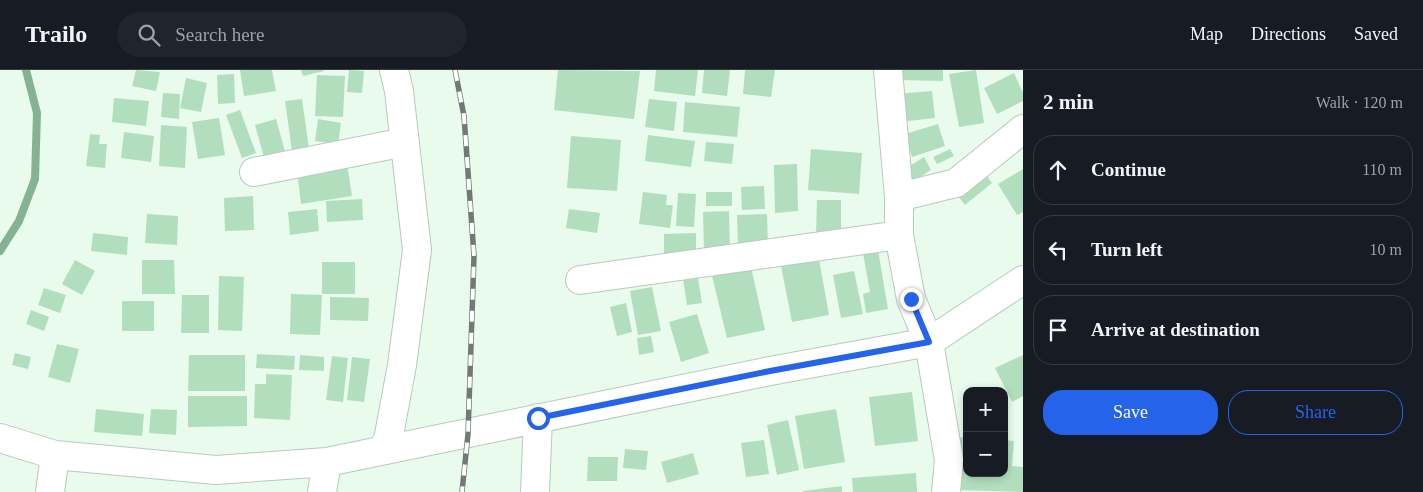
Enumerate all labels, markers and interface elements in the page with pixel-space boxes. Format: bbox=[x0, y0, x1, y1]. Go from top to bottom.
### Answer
search box bbox=[117, 12, 467, 57]
text: Trailo bbox=[25, 21, 87, 47]
icon: search bbox=[135, 21, 163, 49]
text: Search here bbox=[175, 24, 264, 45]
text: Map bbox=[1190, 24, 1223, 44]
text: Directions bbox=[1251, 24, 1326, 44]
text: Saved bbox=[1354, 24, 1398, 44]
text: 2 min bbox=[1043, 90, 1094, 114]
text: Walk · 120 m bbox=[1316, 94, 1403, 111]
icon: ahead bbox=[1044, 156, 1072, 184]
text: Continue bbox=[1091, 159, 1166, 180]
text: 110 m bbox=[1362, 161, 1402, 178]
icon: left bbox=[1044, 236, 1072, 264]
text: Turn left bbox=[1091, 239, 1163, 260]
text: 10 m bbox=[1370, 241, 1402, 258]
route end bbox=[900, 288, 923, 311]
icon: arrive bbox=[1044, 316, 1072, 344]
text: Arrive at destination bbox=[1091, 319, 1260, 340]
map controls bbox=[963, 387, 1008, 477]
button: + bbox=[963, 387, 1008, 432]
button: Save bbox=[1043, 390, 1218, 435]
button: Share bbox=[1228, 390, 1403, 435]
route start bbox=[527, 407, 550, 430]
button: − bbox=[963, 432, 1008, 477]

